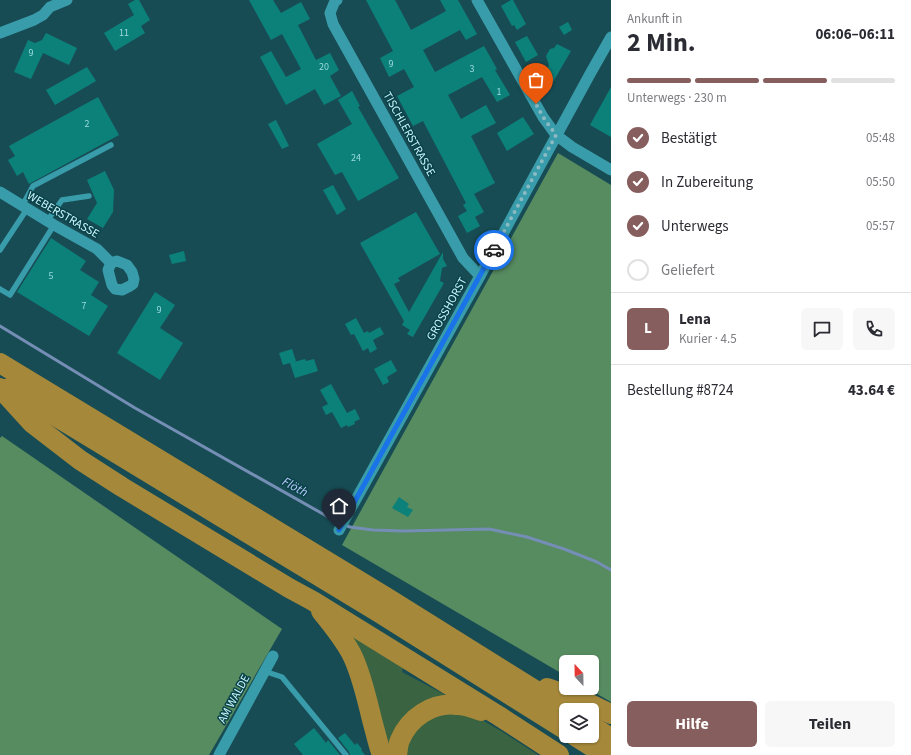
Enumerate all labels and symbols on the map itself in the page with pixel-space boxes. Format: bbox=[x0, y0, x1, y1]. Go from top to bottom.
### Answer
house number: 11 bbox=[119, 26, 129, 40]
house number: 9 bbox=[29, 46, 34, 60]
house number: 9 bbox=[389, 57, 394, 71]
house number: 20 bbox=[319, 60, 329, 74]
house number: 3 bbox=[470, 62, 475, 76]
pin bbox=[519, 63, 553, 104]
house number: 1 bbox=[497, 85, 502, 99]
street label: TISCHLERSTRASSE bbox=[379, 89, 439, 179]
house number: 2 bbox=[85, 117, 90, 131]
house number: 24 bbox=[351, 151, 361, 165]
street label: WEBERSTRASSE bbox=[24, 187, 102, 243]
courier bbox=[474, 230, 514, 270]
house number: 5 bbox=[49, 269, 54, 283]
street label: GROSSHORST bbox=[423, 274, 472, 344]
house number: 7 bbox=[82, 299, 87, 313]
house number: 9 bbox=[157, 303, 162, 317]
water label: Flöth bbox=[279, 473, 311, 502]
pin bbox=[322, 489, 356, 530]
north arrow bbox=[559, 655, 599, 695]
street label: AM WALDE bbox=[214, 672, 254, 726]

